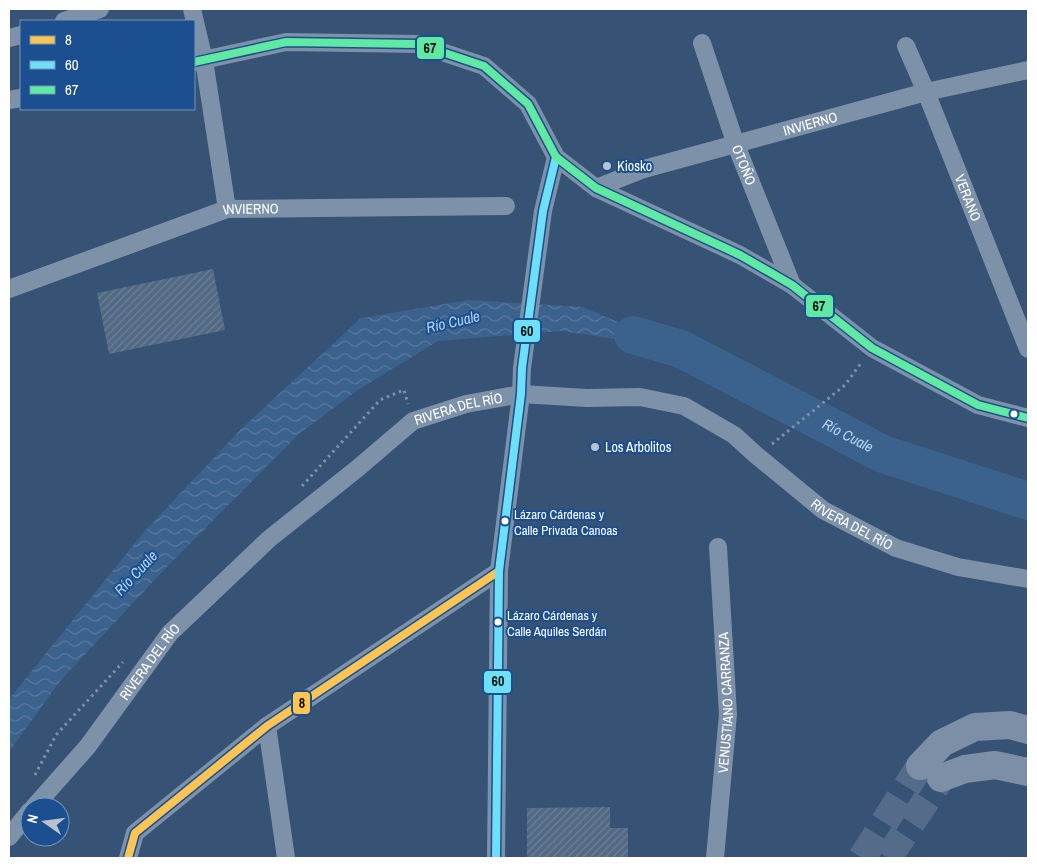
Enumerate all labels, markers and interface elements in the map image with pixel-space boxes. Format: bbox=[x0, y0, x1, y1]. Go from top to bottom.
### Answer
legend bbox=[20, 20, 195, 110]
text: 8 bbox=[65, 29, 72, 50]
line badge: 67 bbox=[416, 36, 445, 60]
text: 67 bbox=[424, 39, 437, 57]
text: 60 bbox=[65, 54, 79, 75]
text: 67 bbox=[65, 79, 79, 100]
street label: INVIERNO bbox=[781, 108, 840, 140]
street label: OTOÑO bbox=[728, 142, 760, 188]
place label: Kiosko bbox=[617, 157, 652, 175]
marker: Kiosko bbox=[601, 160, 613, 172]
street label: VERANO bbox=[951, 172, 985, 224]
street label: INVIERNO bbox=[220, 199, 279, 219]
line badge: 67 bbox=[805, 294, 834, 318]
text: 67 bbox=[813, 297, 826, 315]
water label: Río Cuale bbox=[424, 305, 482, 338]
line badge: 60 bbox=[513, 319, 541, 343]
text: 60 bbox=[521, 322, 533, 340]
street label: RIVERA DEL RÍO bbox=[412, 389, 504, 429]
unlabelled marker bbox=[1009, 409, 1019, 419]
water label: Río Cuale bbox=[819, 413, 877, 457]
place label: Los Arbolitos bbox=[605, 438, 672, 456]
marker: Los Arbolitos bbox=[589, 441, 601, 453]
street label: RIVERA DEL RÍO bbox=[807, 495, 896, 554]
place label: Lázaro Cárdenas y Calle Privada Canoas bbox=[514, 506, 618, 539]
marker: Lázaro Cárdenas y Calle Privada Canoas bbox=[500, 516, 510, 526]
water label: Río Cuale bbox=[109, 545, 162, 600]
place label: Lázaro Cárdenas y Calle Aquiles Serdán bbox=[507, 607, 607, 640]
marker: Lázaro Cárdenas y Calle Aquiles Serdán bbox=[493, 617, 503, 627]
street label: RIVERA DEL RÍO bbox=[115, 619, 184, 703]
street label: VENUSTIANO CARRANZA bbox=[714, 631, 737, 774]
line badge: 60 bbox=[483, 670, 512, 694]
text: 60 bbox=[492, 672, 504, 690]
line badge: 8 bbox=[292, 691, 311, 715]
text: 8 bbox=[299, 694, 305, 712]
north arrow bbox=[20, 797, 70, 847]
text: N bbox=[23, 813, 42, 825]

